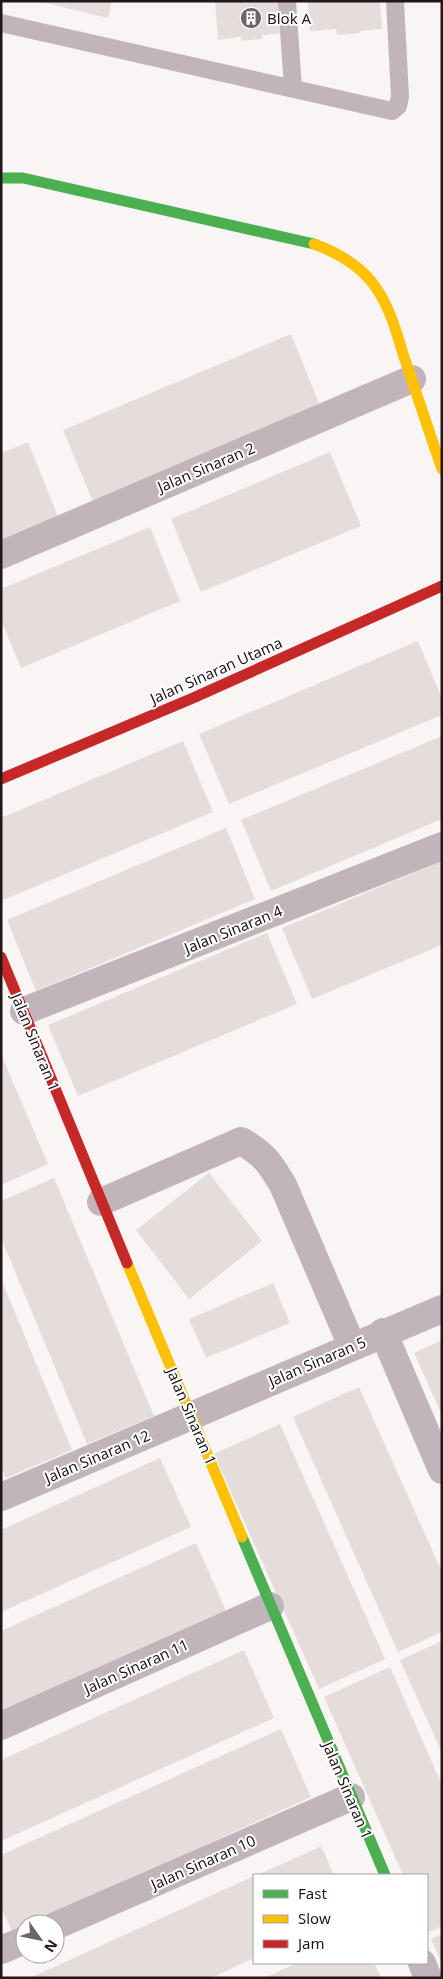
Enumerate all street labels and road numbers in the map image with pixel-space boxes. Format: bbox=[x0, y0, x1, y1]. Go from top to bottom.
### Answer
street label: Jalan Sinaran 2 bbox=[152, 438, 258, 497]
street label: Jalan Sinaran Utama bbox=[145, 632, 285, 709]
street label: Jalan Sinaran 4 bbox=[179, 900, 285, 958]
street label: Jalan Sinaran 1 bbox=[7, 988, 65, 1094]
street label: Jalan Sinaran 5 bbox=[263, 1332, 369, 1391]
street label: Jalan Sinaran 1 bbox=[162, 1362, 221, 1468]
street label: Jalan Sinaran 12 bbox=[40, 1425, 153, 1488]
street label: Jalan Sinaran 11 bbox=[79, 1634, 191, 1699]
street label: Jalan Sinaran 1 bbox=[318, 1736, 377, 1842]
street label: Jalan Sinaran 10 bbox=[146, 1830, 258, 1895]

